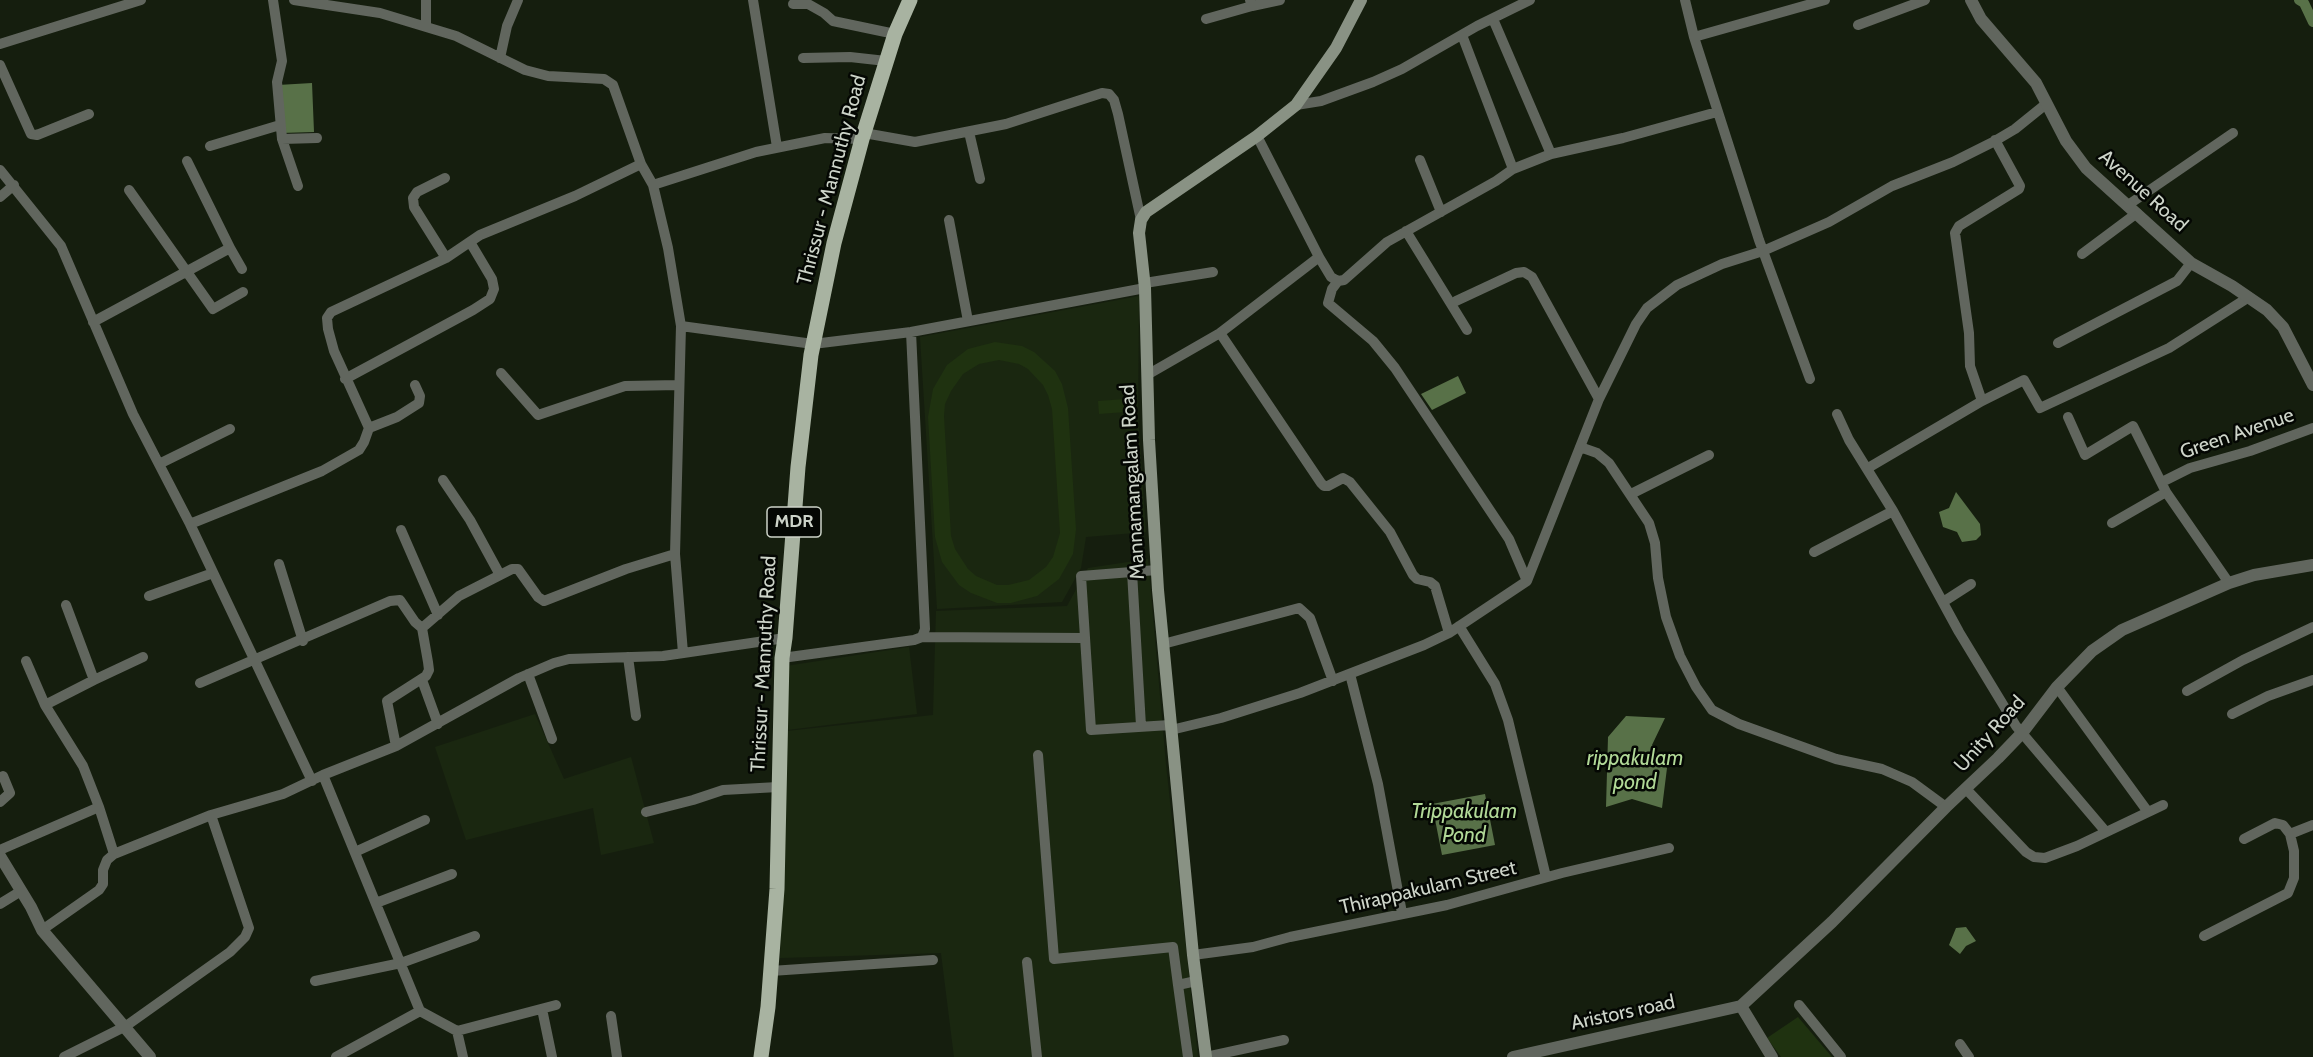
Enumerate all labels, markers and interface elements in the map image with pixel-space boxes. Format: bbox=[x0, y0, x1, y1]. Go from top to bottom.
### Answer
street label: Thrissur - Mannuthy Road bbox=[792, 72, 872, 288]
street label: Avenue Road bbox=[2094, 145, 2192, 237]
street label: Mannamangalam Road bbox=[1116, 384, 1150, 580]
street label: Green Avenue bbox=[2177, 403, 2297, 465]
road number: MDR bbox=[767, 507, 821, 537]
street label: Thrissur - Mannuthy Road bbox=[746, 555, 782, 773]
street label: Unity Road bbox=[1950, 691, 2030, 777]
water label: rippakulam pond bbox=[1587, 746, 1683, 796]
water label: Trippakulam Pond bbox=[1411, 799, 1517, 849]
street label: Thirappakulam Street bbox=[1337, 856, 1519, 920]
street label: Aristors road bbox=[1569, 990, 1677, 1036]

